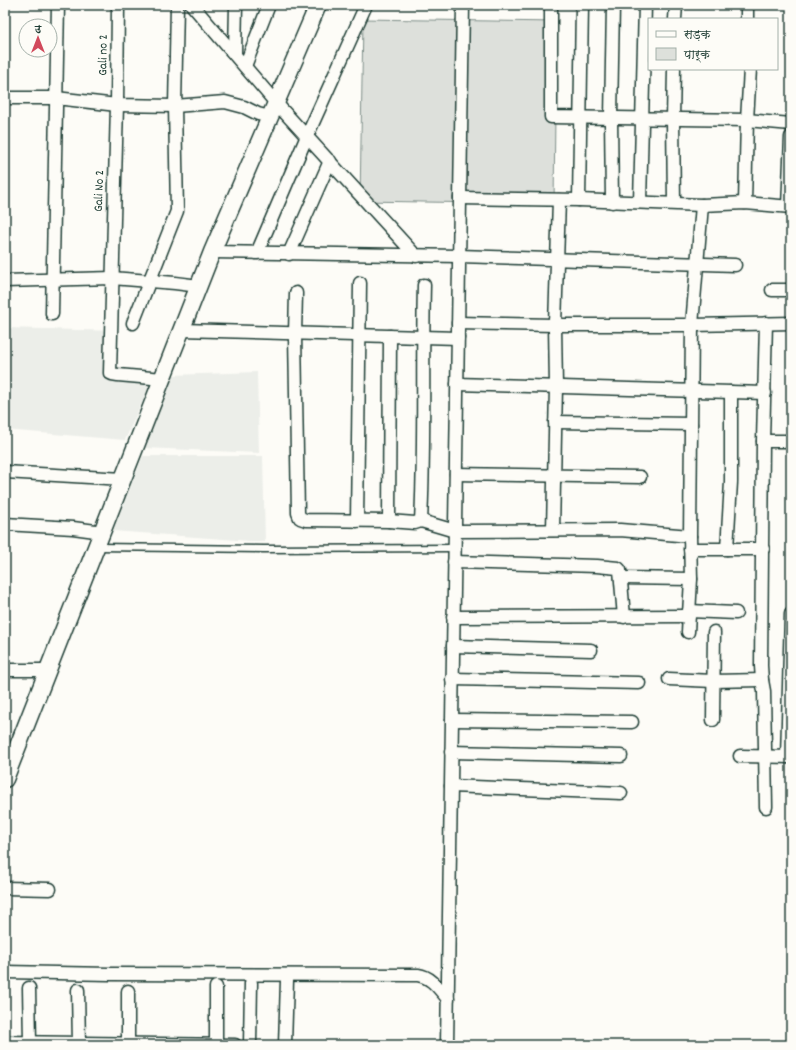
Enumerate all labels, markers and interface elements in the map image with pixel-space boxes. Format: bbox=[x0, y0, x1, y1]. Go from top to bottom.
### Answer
north arrow bbox=[18, 18, 58, 58]
legend bbox=[648, 18, 778, 70]
text: उ bbox=[34, 22, 42, 38]
text: सड़क bbox=[683, 27, 712, 44]
street label: Gali no 2 bbox=[94, 34, 114, 76]
text: पार्क bbox=[683, 47, 711, 64]
street label: Gali No 2 bbox=[90, 170, 110, 212]

